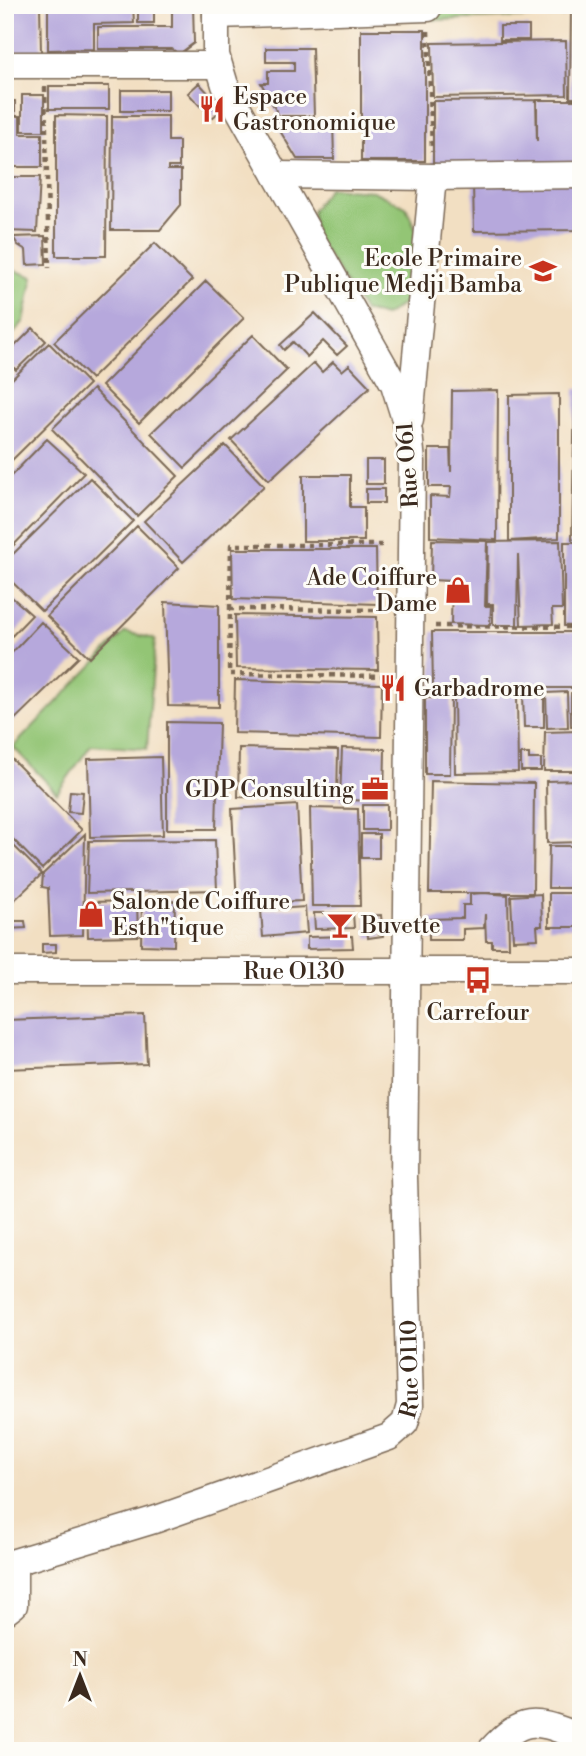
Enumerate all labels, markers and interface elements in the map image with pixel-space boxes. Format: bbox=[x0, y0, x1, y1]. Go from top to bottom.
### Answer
place label: Espace Gastronomique bbox=[233, 83, 396, 137]
restaurant icon: Espace Gastronomique bbox=[197, 94, 227, 124]
place label: Ecole Primaire Publique Medji Bamba bbox=[284, 245, 522, 299]
school or university icon: Ecole Primaire Publique Medji Bamba bbox=[528, 256, 558, 286]
street label: Rue O61 bbox=[391, 421, 425, 509]
place label: Ade Coiffure Dame bbox=[306, 564, 437, 618]
shop icon: Ade Coiffure Dame bbox=[443, 575, 473, 605]
restaurant icon: Garbadrome bbox=[378, 673, 408, 703]
place label: Garbadrome bbox=[414, 675, 545, 703]
office icon: GDP Consulting bbox=[360, 774, 390, 804]
place label: GDP Consulting bbox=[185, 776, 354, 804]
place label: Salon de Coiffure Esth"tique bbox=[112, 888, 290, 942]
shop icon: Salon de Coiffure Esth"tique bbox=[76, 899, 106, 929]
bar icon: Buvette bbox=[325, 910, 355, 940]
place label: Buvette bbox=[360, 912, 441, 940]
street label: Rue O130 bbox=[243, 958, 345, 986]
bus stop icon: Carrefour bbox=[463, 965, 493, 995]
place label: Carrefour bbox=[426, 999, 530, 1027]
street label: Rue O110 bbox=[394, 1319, 426, 1422]
north arrow bbox=[46, 1640, 116, 1710]
text: N bbox=[72, 1648, 88, 1672]

